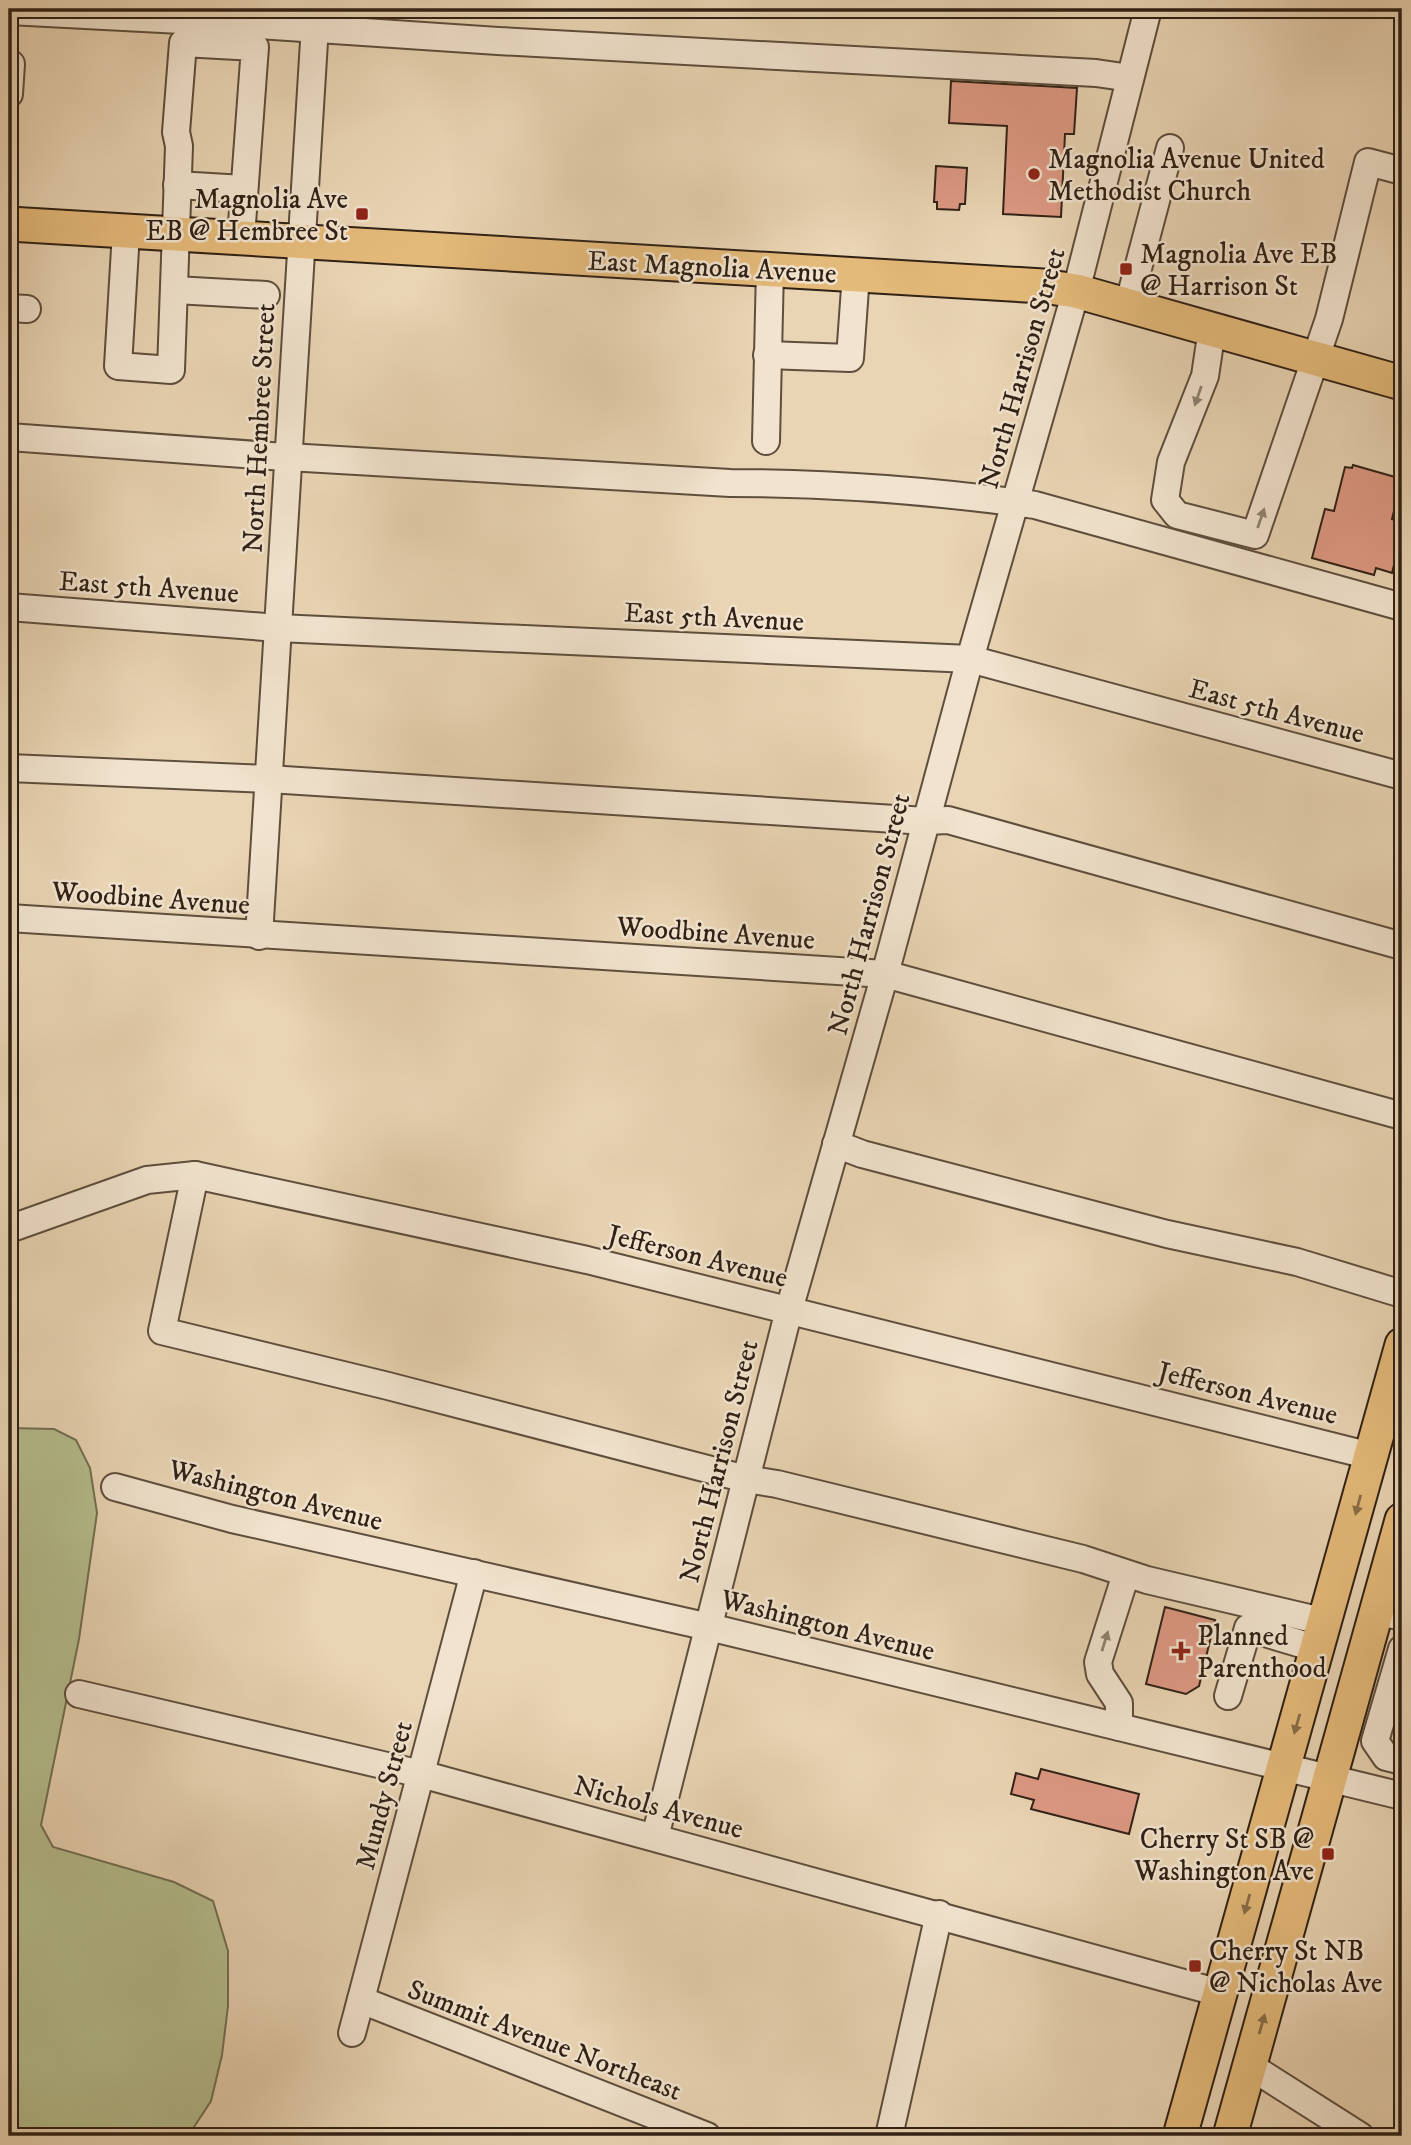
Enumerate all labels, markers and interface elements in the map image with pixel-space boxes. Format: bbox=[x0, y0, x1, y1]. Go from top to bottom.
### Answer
place label: Magnolia Avenue United Methodist Church bbox=[1048, 142, 1325, 209]
marker: Magnolia Avenue United Methodist Church bbox=[1026, 166, 1042, 182]
place label: Magnolia Ave EB @ Hembree St bbox=[145, 182, 348, 249]
marker: Magnolia Ave EB @ Hembree St bbox=[354, 206, 370, 222]
place label: Magnolia Ave EB @ Harrison St bbox=[1140, 237, 1337, 304]
street label: East Magnolia Avenue bbox=[586, 243, 837, 292]
street label: North Harrison Street bbox=[971, 244, 1074, 493]
marker: Magnolia Ave EB @ Harrison St bbox=[1118, 261, 1134, 277]
street label: North Hembree Street bbox=[235, 302, 284, 554]
one-way arrow bbox=[1192, 385, 1203, 406]
one-way arrow bbox=[1255, 507, 1266, 528]
street label: East 5th Avenue bbox=[58, 564, 240, 611]
street label: East 5th Avenue bbox=[623, 595, 805, 640]
street label: East 5th Avenue bbox=[1185, 671, 1368, 752]
street label: North Harrison Street bbox=[820, 789, 919, 1039]
street label: Woodbine Avenue bbox=[50, 874, 251, 923]
street label: Woodbine Avenue bbox=[615, 909, 816, 958]
street label: Jefferson Avenue bbox=[601, 1216, 791, 1296]
street label: North Harrison Street bbox=[672, 1336, 767, 1587]
street label: Jefferson Avenue bbox=[1151, 1353, 1341, 1433]
street label: Washington Avenue bbox=[164, 1452, 386, 1539]
one-way arrow bbox=[1352, 1494, 1363, 1516]
street label: Washington Avenue bbox=[716, 1582, 938, 1669]
place label: Planned Parenthood bbox=[1197, 1619, 1326, 1686]
one-way arrow bbox=[1100, 1631, 1110, 1652]
marker: Planned Parenthood bbox=[1171, 1641, 1191, 1661]
one-way arrow bbox=[1291, 1714, 1301, 1735]
street label: Mundy Street bbox=[348, 1717, 421, 1874]
street label: Nichols Avenue bbox=[570, 1768, 747, 1847]
place label: Cherry St SB @ Washington Ave bbox=[1133, 1822, 1314, 1889]
marker: Cherry St SB @ Washington Ave bbox=[1320, 1846, 1336, 1862]
one-way arrow bbox=[1241, 1893, 1251, 1914]
place label: Cherry St NB @ Nicholas Ave bbox=[1209, 1934, 1383, 2001]
marker: Cherry St NB @ Nicholas Ave bbox=[1187, 1958, 1203, 1974]
street label: Summit Avenue Northeast bbox=[402, 1972, 687, 2109]
one-way arrow bbox=[1258, 2013, 1268, 2034]

